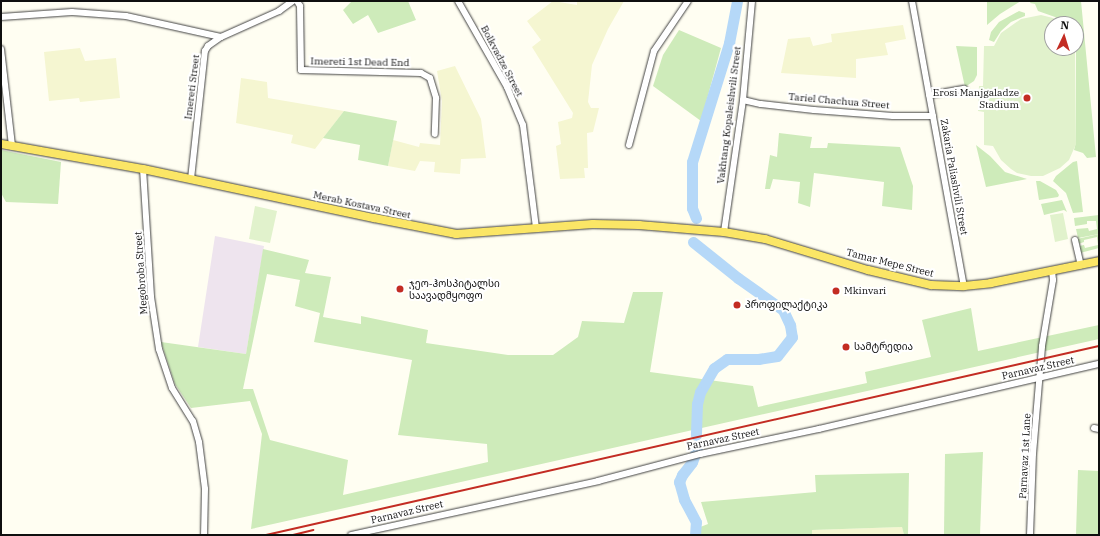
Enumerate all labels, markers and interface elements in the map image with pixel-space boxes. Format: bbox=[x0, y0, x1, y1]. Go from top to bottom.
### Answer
north arrow bbox=[1044, 16, 1084, 56]
text: N bbox=[1060, 18, 1070, 32]
street label: Bolkvadze Street bbox=[478, 23, 526, 99]
street label: Vakhtang Kopaleishvili Street bbox=[715, 46, 743, 184]
street label: Imereti Street bbox=[182, 54, 202, 120]
street label: Imereti 1st Dead End bbox=[310, 55, 410, 69]
place label: Erosi Manjgaladze Stadium bbox=[933, 86, 1019, 110]
street label: Tariel Chachua Street bbox=[788, 91, 890, 111]
marker: Erosi Manjgaladze Stadium bbox=[1022, 93, 1032, 103]
street label: Zakaria Paliashvili Street bbox=[938, 118, 970, 236]
street label: Merab Kostava Street bbox=[312, 189, 412, 221]
street label: Megobroba Street bbox=[132, 231, 150, 315]
street label: Tamar Mepe Street bbox=[845, 246, 935, 280]
place label: ჯეო-ჰოსპიტალსი საავადმყოფო bbox=[409, 277, 500, 300]
marker: ჯეო-ჰოსპიტალსი საავადმყოფო bbox=[394, 283, 406, 295]
place label: Mkinvari bbox=[844, 285, 886, 297]
marker: Mkinvari bbox=[831, 286, 841, 296]
place label: პროფილაქტიკა bbox=[745, 299, 828, 311]
marker: პროფილაქტიკა bbox=[732, 300, 742, 310]
place label: სამტრედია bbox=[854, 341, 913, 353]
marker: სამტრედია bbox=[841, 342, 851, 352]
street label: Parnavaz Street bbox=[1001, 354, 1075, 382]
street label: Parnavaz 1st Lane bbox=[1017, 413, 1033, 499]
street label: Parnavaz Street bbox=[686, 425, 760, 453]
street label: Parnavaz Street bbox=[370, 498, 444, 526]

